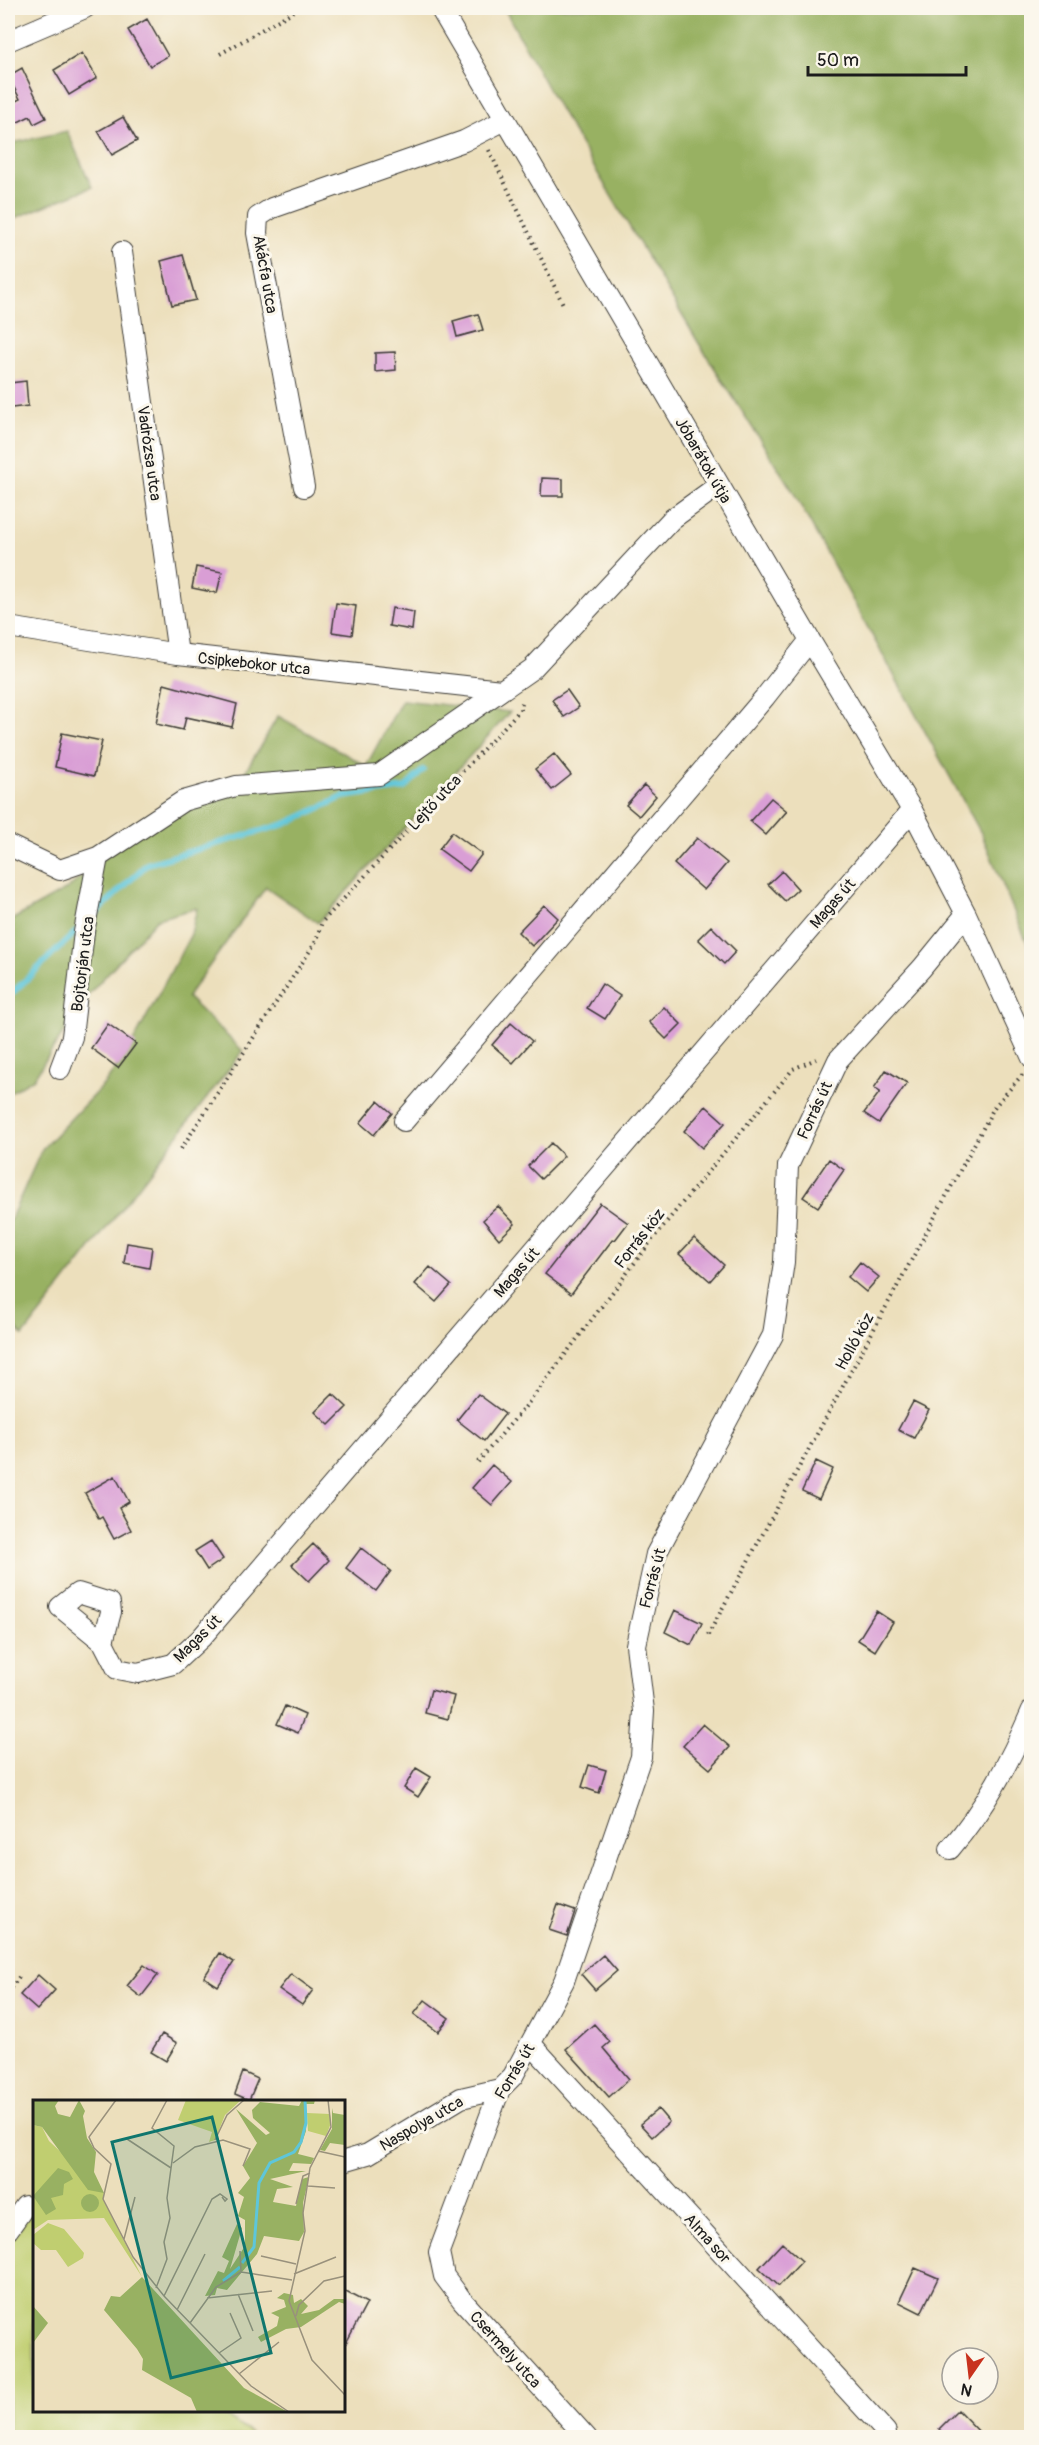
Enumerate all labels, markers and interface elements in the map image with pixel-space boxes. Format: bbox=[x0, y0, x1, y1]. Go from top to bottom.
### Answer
scale bar bbox=[808, 39, 966, 77]
text: 50 m bbox=[817, 49, 859, 72]
street label: Akácfa utca bbox=[248, 233, 282, 315]
street label: Vadrózsa utca bbox=[132, 404, 166, 502]
street label: Jóbarátok útja bbox=[670, 414, 736, 507]
street label: Csipkebokor utca bbox=[197, 648, 311, 680]
street label: Lejtő utca bbox=[404, 771, 466, 835]
street label: Magas út bbox=[806, 874, 860, 933]
street label: Bojtorján utca bbox=[67, 915, 99, 1013]
street label: Forrás út bbox=[793, 1078, 837, 1143]
street label: Forrás köz bbox=[610, 1205, 669, 1273]
street label: Magas út bbox=[490, 1243, 544, 1302]
street label: Holló köz bbox=[831, 1309, 879, 1374]
street label: Forrás út bbox=[635, 1545, 671, 1611]
street label: Magas út bbox=[169, 1610, 226, 1667]
street label: Forrás út bbox=[490, 2039, 540, 2103]
street label: Naspolya utca bbox=[376, 2092, 467, 2156]
inset map bbox=[33, 2100, 345, 2412]
street label: Alma sor bbox=[679, 2209, 735, 2268]
street label: Csermely utca bbox=[465, 2307, 545, 2392]
north arrow bbox=[940, 2346, 1000, 2406]
text: N bbox=[959, 2379, 974, 2401]

